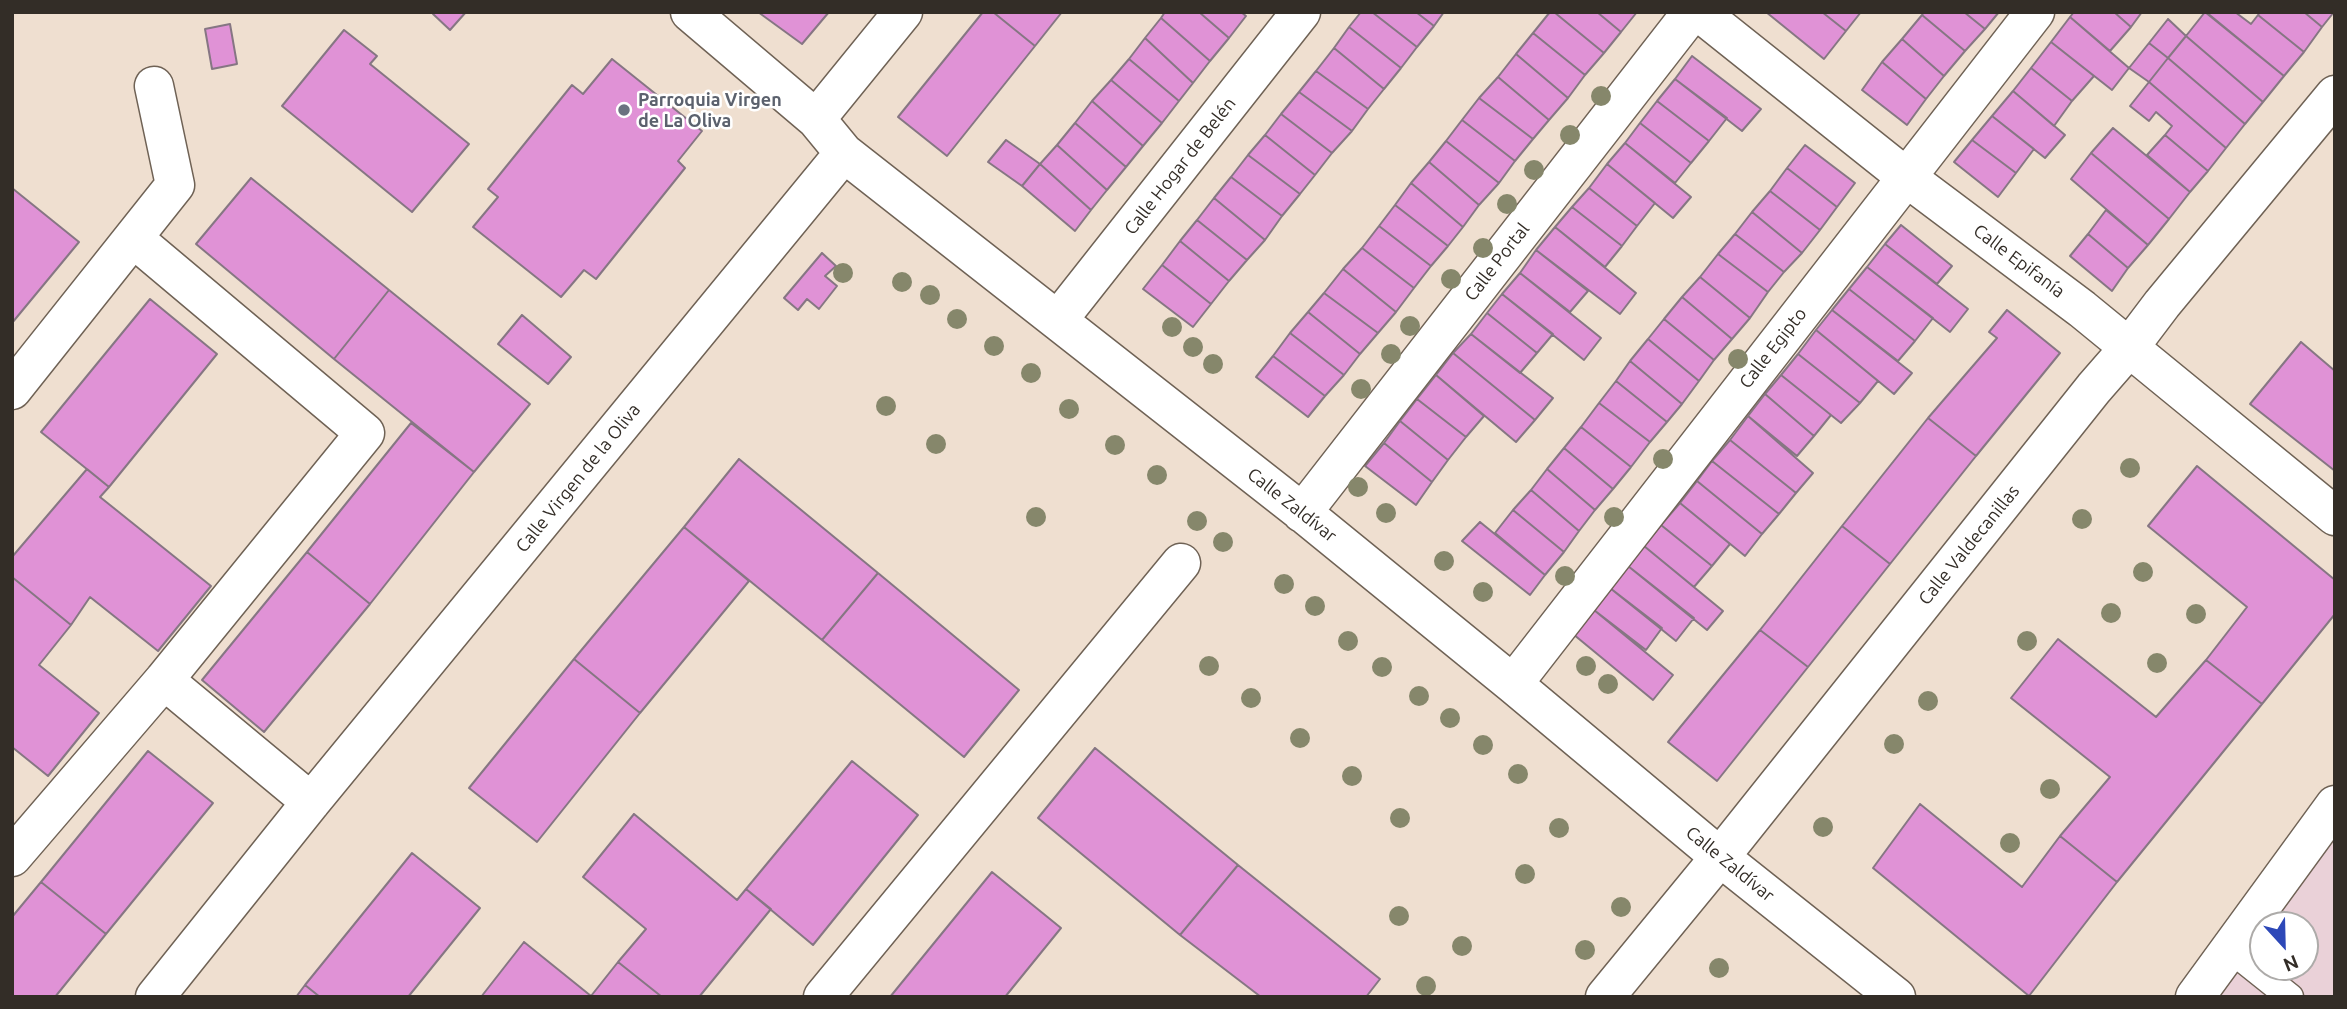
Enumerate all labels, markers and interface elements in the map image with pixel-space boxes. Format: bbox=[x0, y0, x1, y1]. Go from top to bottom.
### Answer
place label: Parroquia Virgen de La Oliva bbox=[638, 89, 782, 132]
street label: Calle Hogar de Belén bbox=[1120, 93, 1240, 239]
marker: Parroquia Virgen de La Oliva bbox=[616, 102, 632, 118]
street label: Calle Portal bbox=[1460, 219, 1534, 305]
street label: Calle Epifanía bbox=[1969, 220, 2069, 302]
street label: Calle Egipto bbox=[1735, 303, 1811, 393]
street label: Calle Virgen de la Oliva bbox=[511, 399, 645, 557]
street label: Calle Zaldívar bbox=[1243, 463, 1341, 547]
street label: Calle Valdecanillas bbox=[1914, 481, 2024, 609]
street label: Calle Zaldívar bbox=[1681, 822, 1779, 906]
north arrow bbox=[2249, 911, 2319, 981]
text: N bbox=[2280, 951, 2302, 976]

